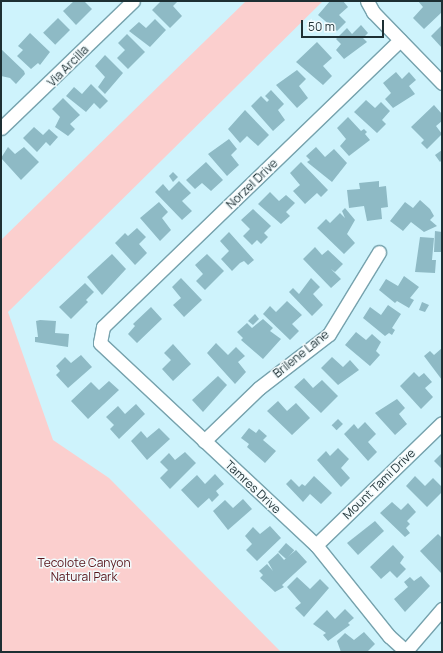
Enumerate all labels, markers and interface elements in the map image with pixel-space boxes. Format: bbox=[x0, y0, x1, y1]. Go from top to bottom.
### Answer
scale bar bbox=[303, 12, 386, 38]
text: 50 m bbox=[308, 18, 335, 35]
street label: Via Arcilla bbox=[44, 42, 92, 90]
street label: Norzel Drive bbox=[223, 156, 281, 212]
street label: Brilene Lane bbox=[270, 327, 332, 381]
street label: Mount Tami Drive bbox=[340, 446, 418, 522]
street label: Tamres Drive bbox=[222, 457, 284, 517]
park label: Tecolote Canyon Natural Park bbox=[37, 556, 131, 584]

